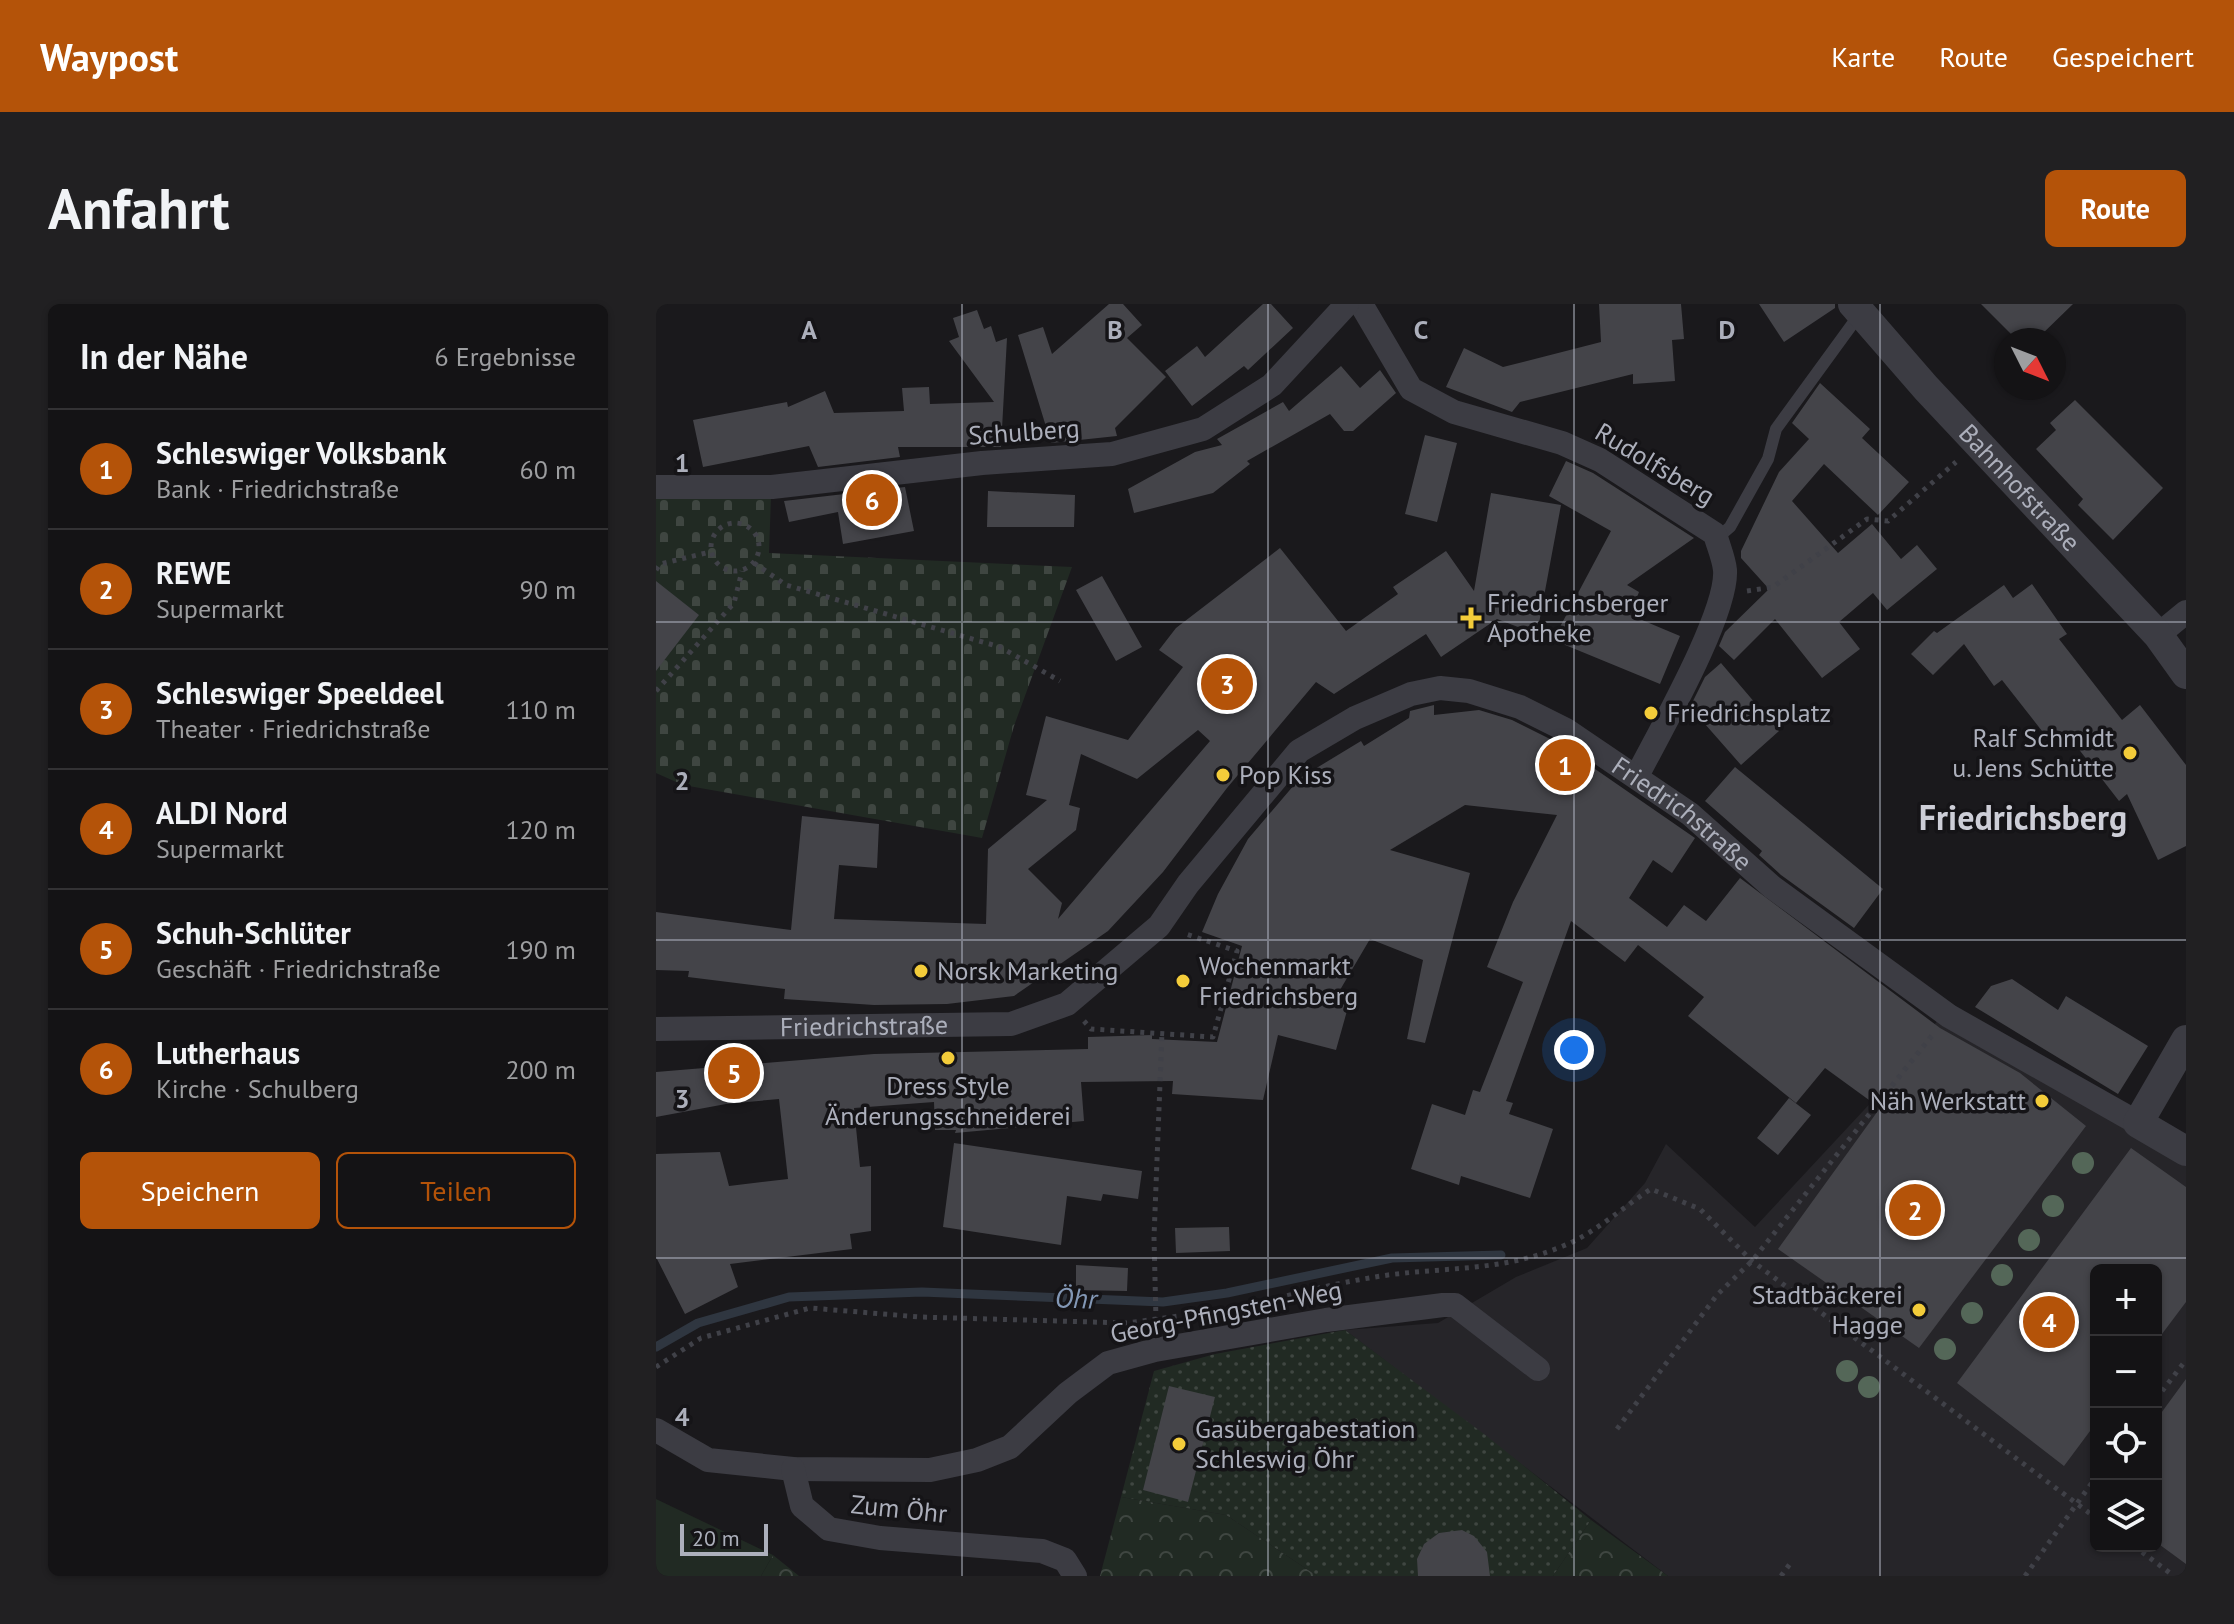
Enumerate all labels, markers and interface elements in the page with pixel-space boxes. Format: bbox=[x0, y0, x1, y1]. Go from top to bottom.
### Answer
text: Waypost bbox=[40, 32, 178, 81]
text: Karte bbox=[1831, 38, 1895, 75]
text: Route bbox=[1939, 38, 2008, 75]
text: Gespeichert bbox=[2052, 38, 2194, 75]
button: Route bbox=[2045, 170, 2186, 247]
text: Anfahrt bbox=[48, 172, 230, 244]
text: A bbox=[801, 313, 817, 346]
text: B bbox=[1107, 313, 1123, 346]
text: C bbox=[1414, 313, 1428, 346]
text: D bbox=[1719, 313, 1735, 346]
north arrow bbox=[1994, 328, 2066, 400]
text: In der Nähe bbox=[80, 334, 248, 378]
text: 6 Ergebnisse bbox=[435, 340, 576, 373]
street label: Schulberg bbox=[967, 411, 1081, 452]
street label: Rudolfsberg bbox=[1589, 415, 1721, 512]
street label: Bahnhofstraße bbox=[1952, 417, 2088, 558]
text: Schleswiger Volksbank bbox=[156, 433, 446, 472]
text: 1 bbox=[675, 446, 689, 479]
text: 1 bbox=[99, 453, 113, 486]
text: 60 m bbox=[520, 453, 576, 486]
pin: 6 bbox=[846, 470, 898, 530]
text: Bank · Friedrichstraße bbox=[156, 472, 399, 505]
text: REWE bbox=[156, 553, 231, 592]
text: 2 bbox=[99, 573, 113, 606]
text: 90 m bbox=[520, 573, 576, 606]
place label: Friedrichsberger Apotheke bbox=[1487, 586, 1668, 649]
text: Supermarkt bbox=[156, 592, 284, 625]
marker: Friedrichsberger Apotheke bbox=[1462, 609, 1480, 627]
pin: 3 bbox=[1201, 654, 1253, 714]
text: Schleswiger Speeldeel bbox=[156, 673, 444, 712]
text: 3 bbox=[99, 693, 113, 726]
text: 110 m bbox=[505, 693, 576, 726]
place label: Friedrichsplatz bbox=[1667, 696, 1831, 729]
marker: Friedrichsplatz bbox=[1642, 704, 1660, 722]
text: Theater · Friedrichstraße bbox=[156, 712, 430, 745]
place label: Ralf Schmidt u. Jens Schütte bbox=[1952, 721, 2114, 784]
pin: 1 bbox=[1539, 735, 1591, 795]
marker: Ralf Schmidt u. Jens Schütte bbox=[2121, 744, 2139, 762]
street label: Friedrichstraße bbox=[1606, 749, 1759, 877]
place label: Pop Kiss bbox=[1239, 758, 1332, 791]
text: 2 bbox=[675, 764, 689, 797]
marker: Pop Kiss bbox=[1214, 766, 1232, 784]
text: ALDI Nord bbox=[156, 793, 288, 832]
district label: Friedrichsberg bbox=[1919, 795, 2127, 839]
text: 4 bbox=[99, 813, 113, 846]
text: 120 m bbox=[505, 813, 576, 846]
text: Supermarkt bbox=[156, 832, 284, 865]
text: Schuh-Schlüter bbox=[156, 913, 351, 952]
text: 5 bbox=[99, 933, 113, 966]
text: 190 m bbox=[505, 933, 576, 966]
place label: Wochenmarkt Friedrichsberg bbox=[1199, 949, 1358, 1012]
text: Geschäft · Friedrichstraße bbox=[156, 952, 441, 985]
place label: Norsk Marketing bbox=[937, 954, 1118, 987]
marker: Norsk Marketing bbox=[912, 962, 930, 980]
marker: Wochenmarkt Friedrichsberg bbox=[1174, 972, 1192, 990]
street label: Friedrichstraße bbox=[780, 1008, 948, 1043]
your location bbox=[1554, 1030, 1594, 1070]
text: Lutherhaus bbox=[156, 1033, 300, 1072]
pin: 5 bbox=[708, 1043, 760, 1103]
marker: Dress Style Änderungsschneiderei bbox=[939, 1049, 957, 1067]
text: 6 bbox=[99, 1053, 113, 1086]
text: 200 m bbox=[505, 1053, 576, 1086]
place label: Dress Style Änderungsschneiderei bbox=[825, 1069, 1071, 1132]
text: Kirche · Schulberg bbox=[156, 1072, 359, 1105]
text: 3 bbox=[675, 1082, 689, 1115]
place label: Näh Werkstatt bbox=[1870, 1084, 2026, 1117]
marker: Näh Werkstatt bbox=[2033, 1092, 2051, 1110]
button: Speichern bbox=[80, 1152, 320, 1229]
button: Teilen bbox=[336, 1152, 576, 1229]
pin: 2 bbox=[1889, 1180, 1941, 1240]
map controls bbox=[2090, 1264, 2162, 1552]
button: + bbox=[2090, 1264, 2162, 1336]
street label: Georg-Pfingsten-Weg bbox=[1107, 1273, 1345, 1350]
water label: Öhr bbox=[1054, 1278, 1100, 1317]
place label: Stadtbäckerei Hagge bbox=[1752, 1278, 1903, 1341]
pin: 4 bbox=[2023, 1292, 2075, 1352]
marker: Stadtbäckerei Hagge bbox=[1910, 1301, 1928, 1319]
button: − bbox=[2090, 1336, 2162, 1408]
text: 4 bbox=[675, 1400, 690, 1433]
button: locate bbox=[2090, 1408, 2162, 1480]
place label: Gasübergabestation Schleswig Öhr bbox=[1195, 1412, 1416, 1475]
marker: Gasübergabestation Schleswig Öhr bbox=[1170, 1435, 1188, 1453]
button: layers bbox=[2090, 1480, 2162, 1552]
street label: Zum Öhr bbox=[849, 1487, 949, 1530]
scale bar bbox=[680, 1520, 768, 1556]
text: 20 m bbox=[692, 1524, 740, 1552]

